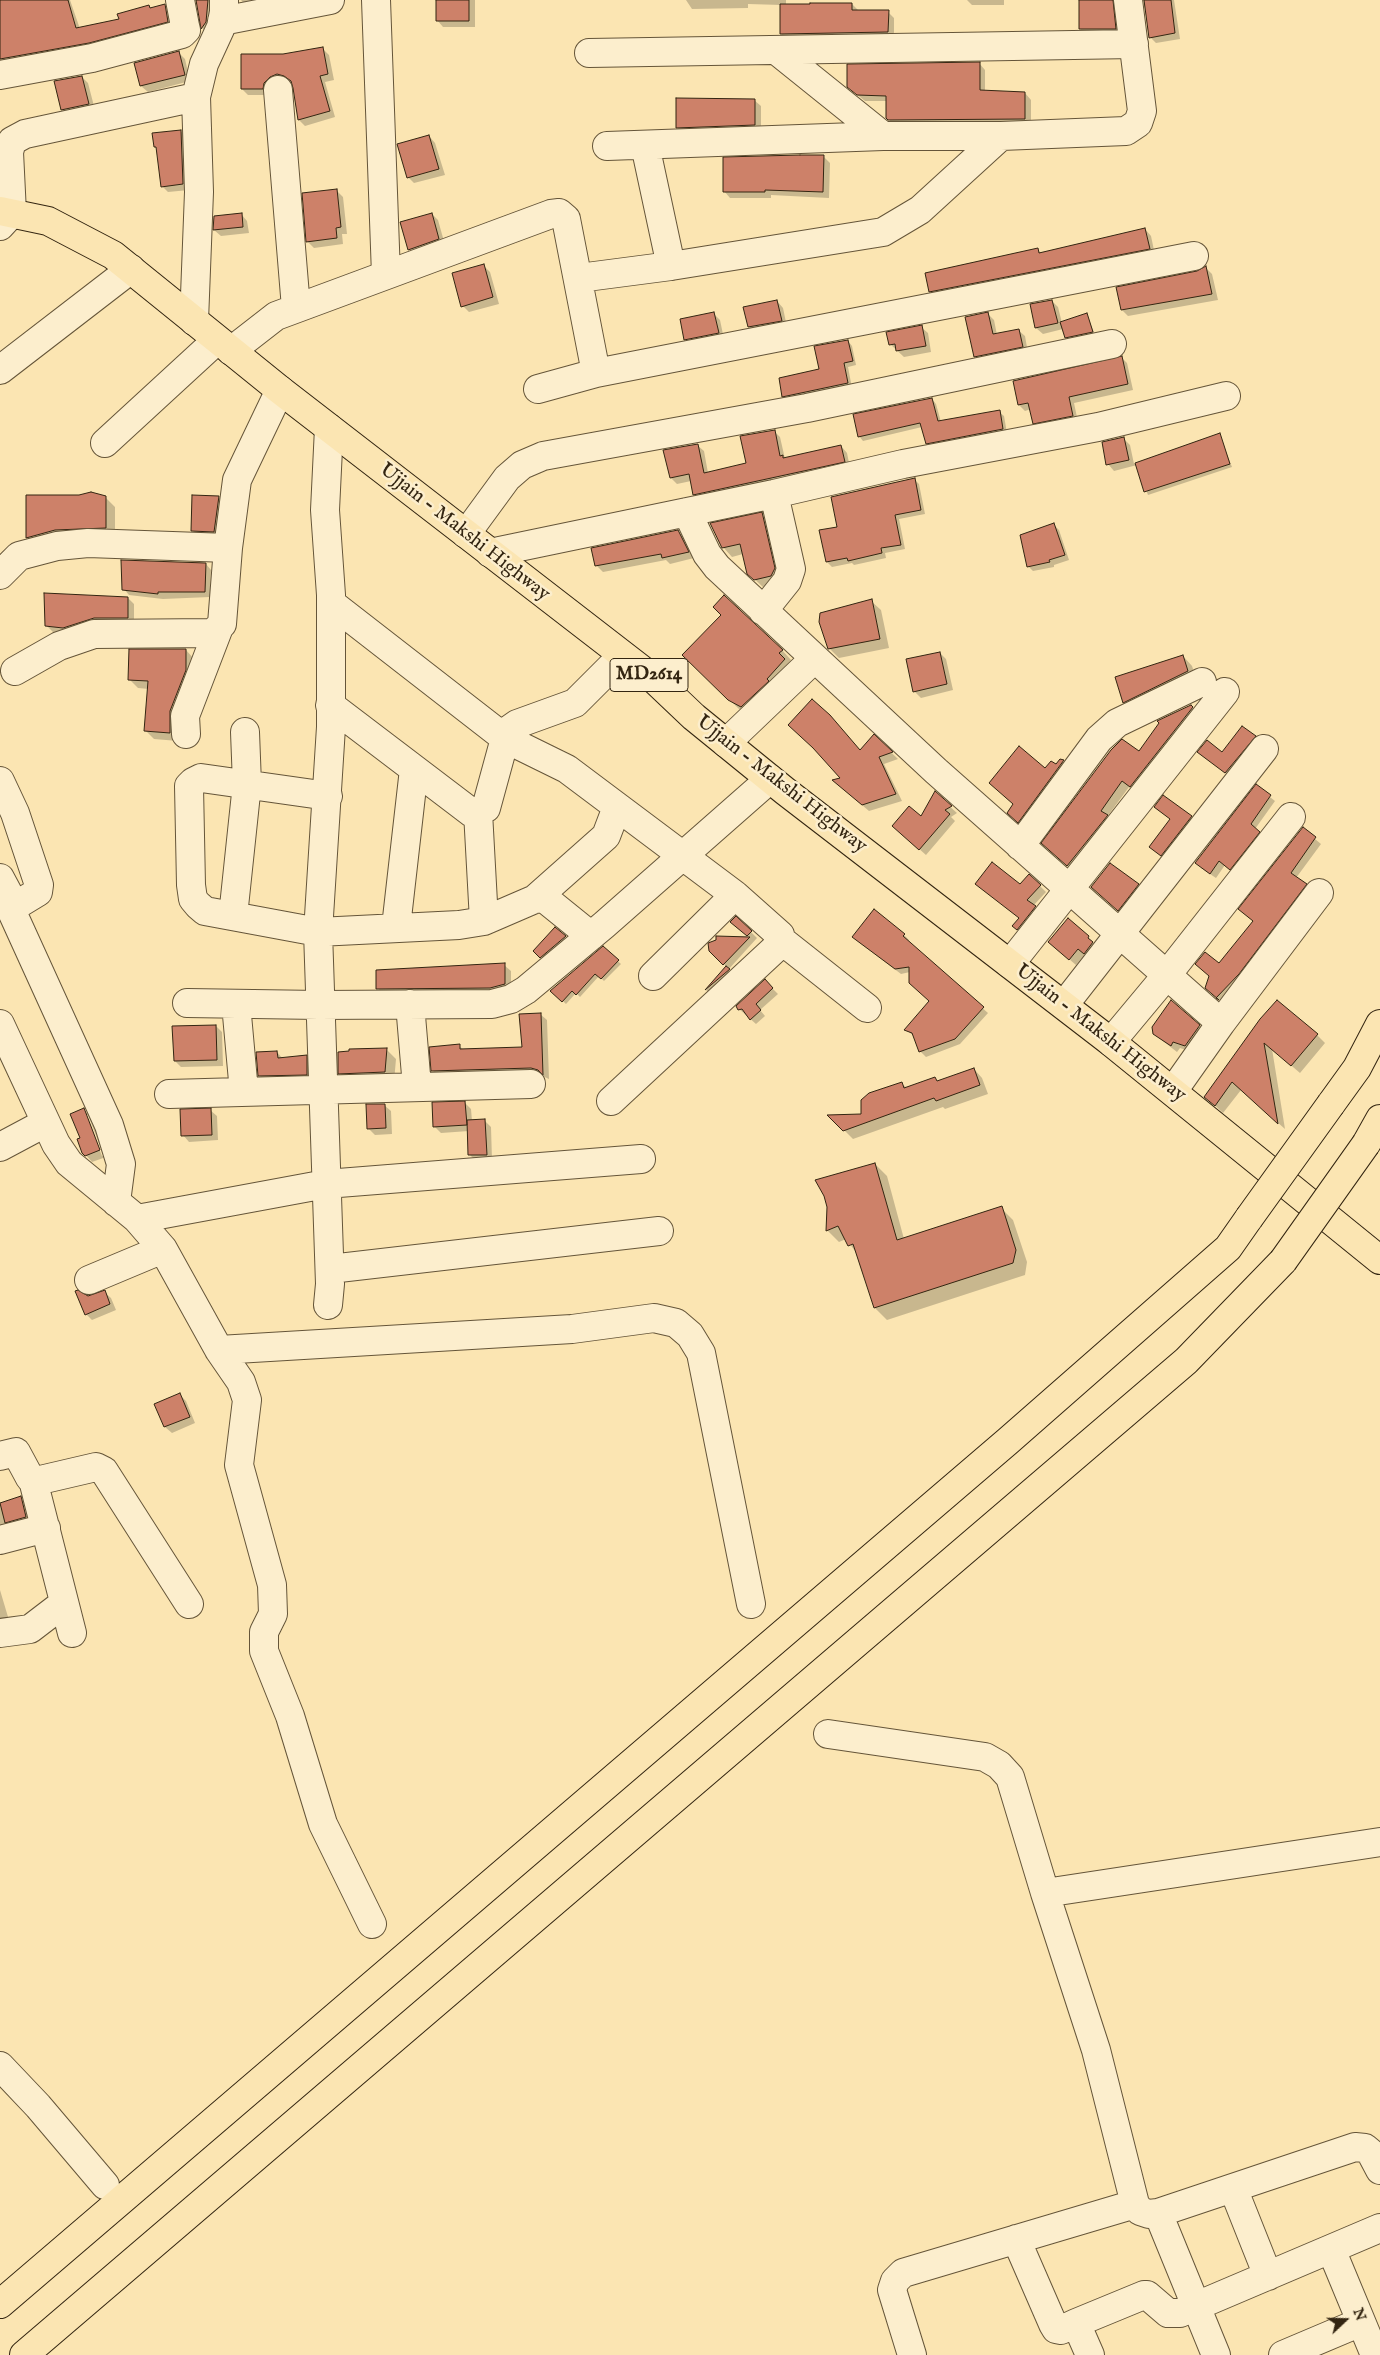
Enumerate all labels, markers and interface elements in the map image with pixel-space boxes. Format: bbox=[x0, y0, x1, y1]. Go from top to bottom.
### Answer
street label: Ujjain - Makshi Highway bbox=[374, 459, 554, 607]
road number: MD2614 bbox=[610, 658, 688, 692]
street label: Ujjain - Makshi Highway bbox=[691, 711, 871, 859]
street label: Ujjain - Makshi Highway bbox=[1010, 960, 1190, 1108]
north arrow bbox=[1320, 2295, 1370, 2345]
text: N bbox=[1348, 2306, 1370, 2324]

